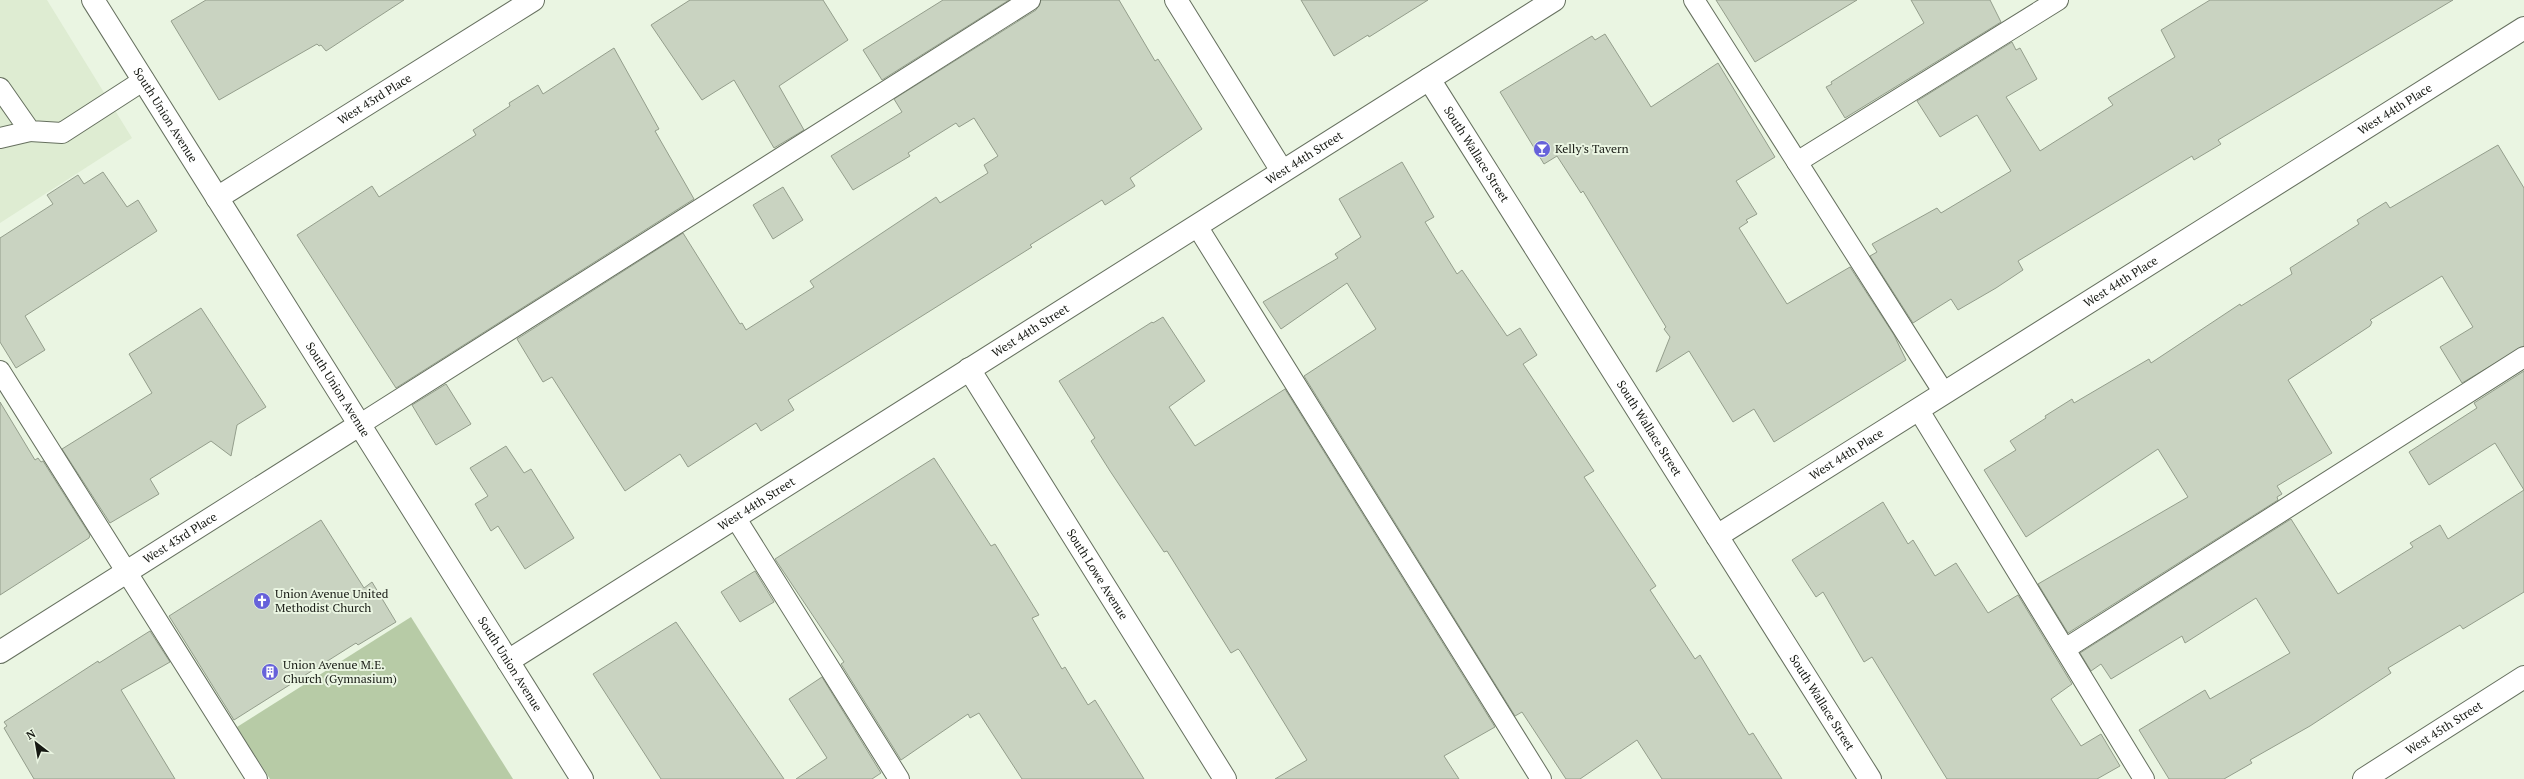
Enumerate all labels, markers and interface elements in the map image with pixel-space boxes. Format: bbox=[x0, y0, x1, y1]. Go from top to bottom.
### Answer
street label: South Union Avenue bbox=[130, 65, 201, 165]
street label: West 43rd Place bbox=[335, 70, 414, 128]
street label: West 44th Place bbox=[2355, 80, 2434, 138]
street label: South Wallace Street bbox=[1441, 103, 1513, 205]
street label: West 44th Street bbox=[1263, 127, 1346, 187]
bar icon: Kelly's Tavern bbox=[1532, 139, 1552, 159]
place label: Kelly's Tavern bbox=[1555, 141, 1629, 156]
street label: West 44th Place bbox=[2081, 253, 2160, 310]
street label: West 44th Street bbox=[989, 300, 1072, 360]
street label: South Union Avenue bbox=[303, 339, 373, 440]
street label: South Wallace Street bbox=[1614, 377, 1686, 479]
street label: West 44th Place bbox=[1806, 425, 1886, 483]
street label: West 44th Street bbox=[715, 473, 798, 533]
street label: West 43rd Place bbox=[140, 509, 219, 567]
street label: South Lowe Avenue bbox=[1064, 526, 1132, 622]
place label: Union Avenue United Methodist Church bbox=[275, 586, 389, 615]
church icon: Union Avenue United Methodist Church bbox=[252, 591, 272, 611]
street label: South Union Avenue bbox=[475, 614, 546, 714]
street label: South Wallace Street bbox=[1786, 652, 1858, 754]
place label: Union Avenue M.E. Church (Gymnasium) bbox=[283, 657, 397, 686]
building icon: Union Avenue M.E. Church (Gymnasium) bbox=[260, 662, 280, 682]
street label: West 45th Street bbox=[2403, 697, 2486, 758]
north arrow bbox=[16, 723, 56, 763]
text: N bbox=[24, 726, 39, 743]

